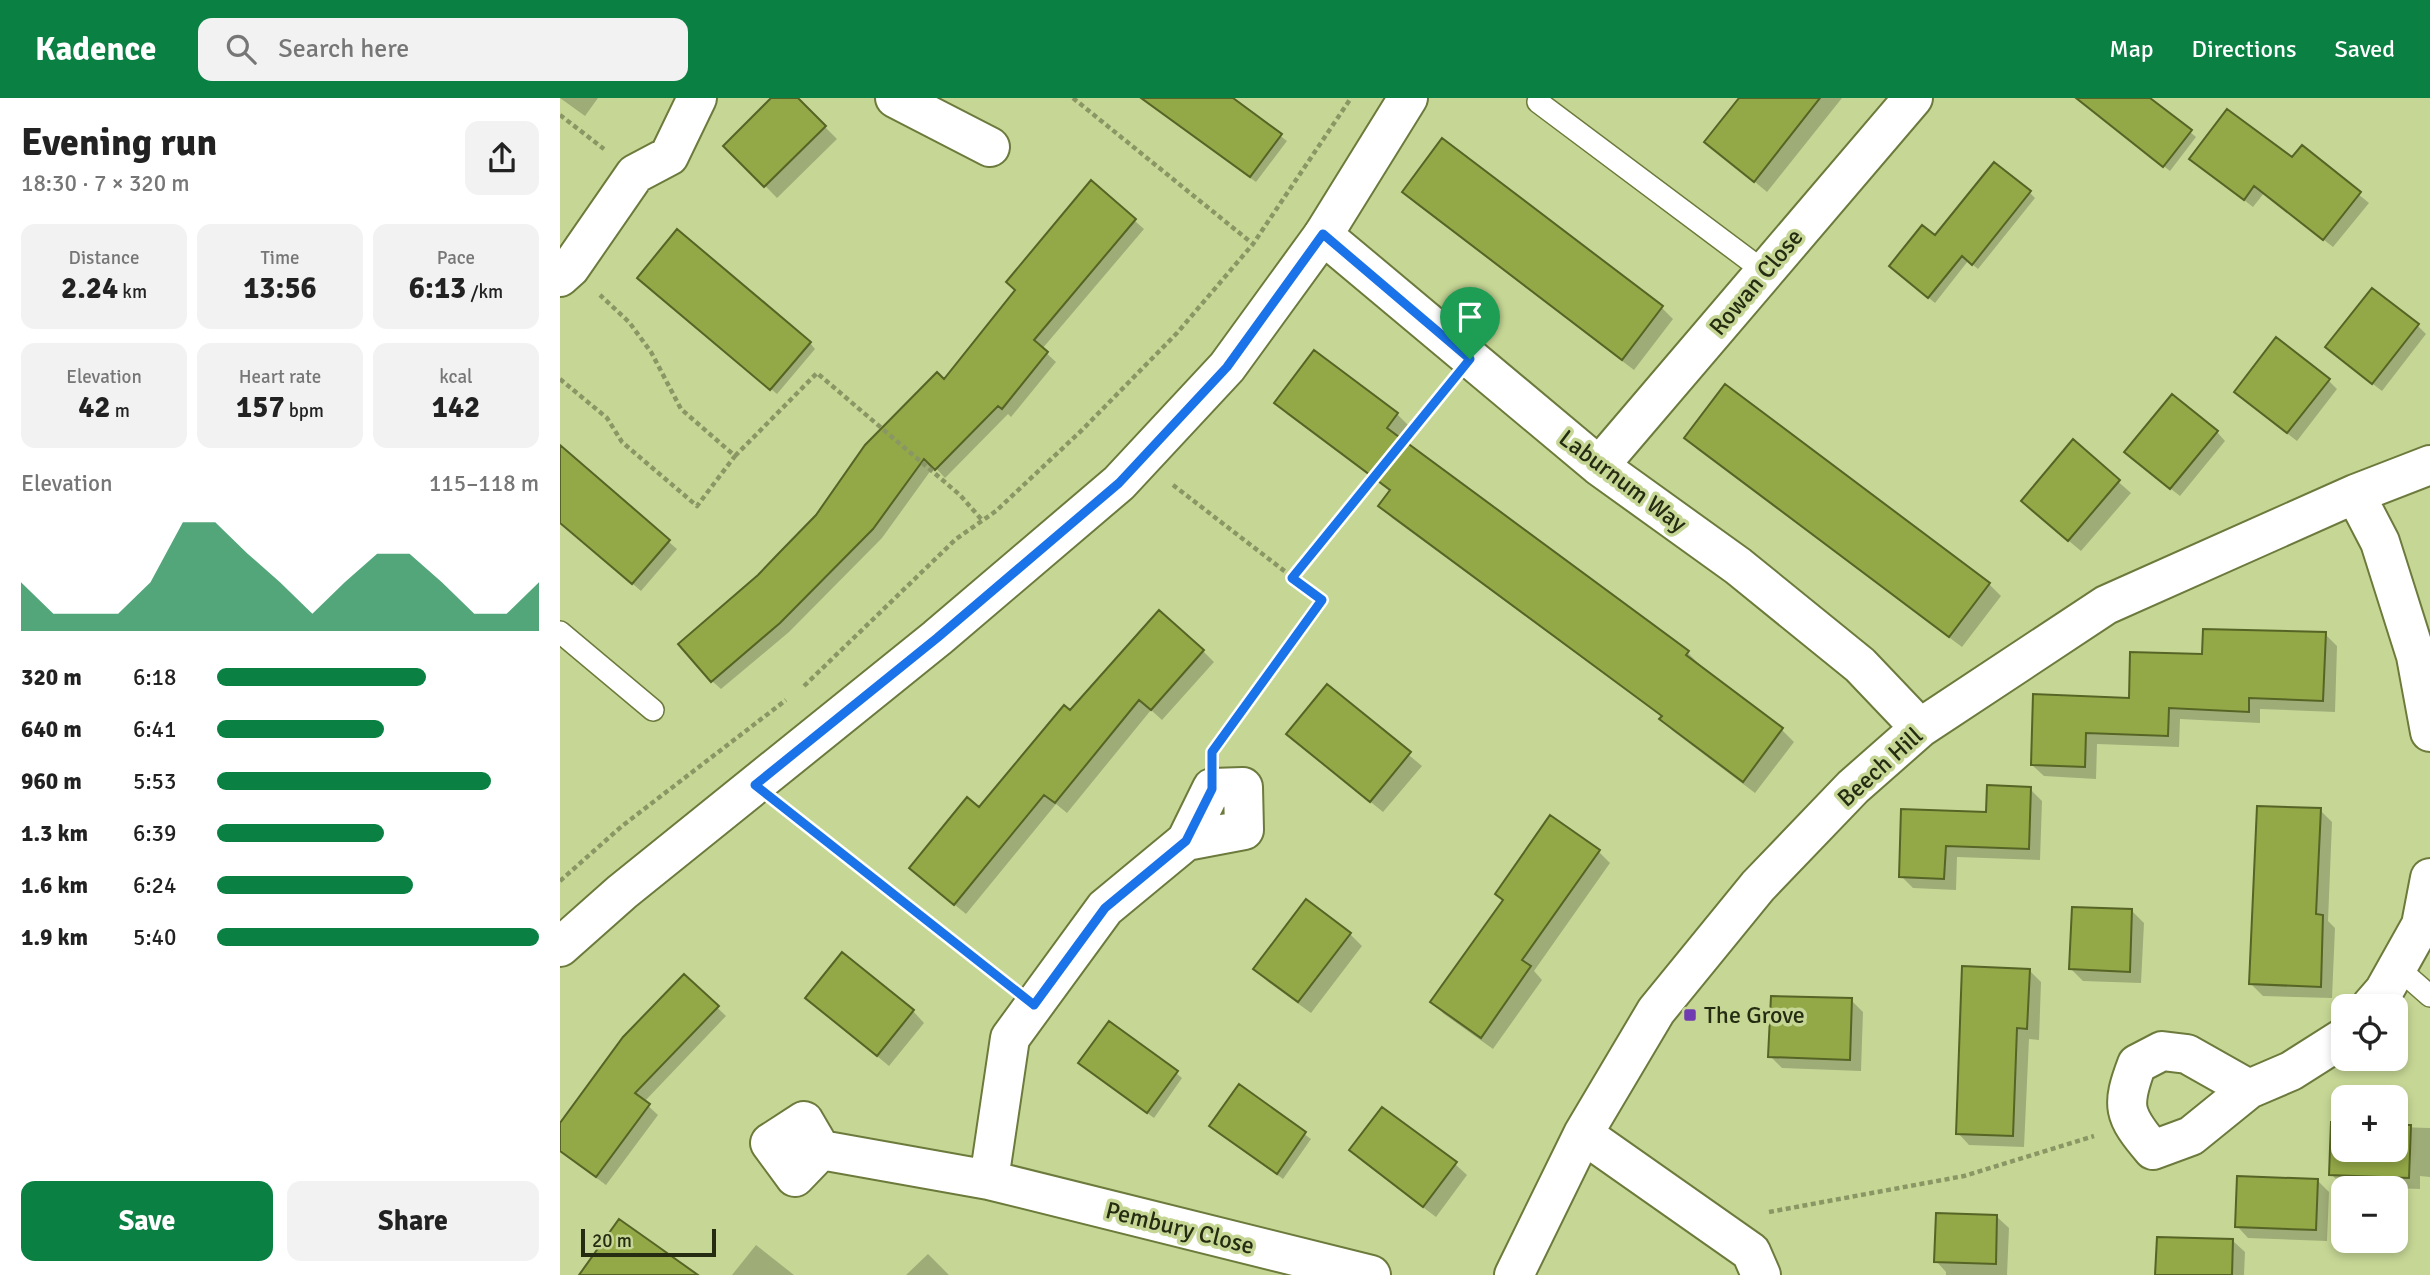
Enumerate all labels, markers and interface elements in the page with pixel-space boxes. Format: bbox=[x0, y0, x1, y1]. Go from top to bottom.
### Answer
search box bbox=[198, 18, 688, 81]
text: Kadence bbox=[35, 29, 156, 70]
icon: search bbox=[222, 30, 260, 68]
text: Search here bbox=[278, 33, 409, 65]
text: Map bbox=[2109, 34, 2154, 64]
text: Directions bbox=[2192, 34, 2297, 64]
text: Saved bbox=[2335, 34, 2395, 64]
text: Evening run bbox=[21, 119, 217, 166]
button: share bbox=[465, 121, 539, 195]
text: 18:30 · 7 × 320 m bbox=[21, 169, 190, 198]
street label: Rowan Close bbox=[1703, 222, 1809, 342]
text: Distance bbox=[69, 246, 139, 270]
text: Time bbox=[260, 246, 300, 270]
text: Pace bbox=[437, 246, 475, 270]
text: 2.24 bbox=[61, 270, 118, 307]
text: 13:56 bbox=[243, 270, 317, 307]
text: 6:13 bbox=[409, 270, 466, 307]
text: km bbox=[118, 280, 147, 304]
text: /km bbox=[466, 280, 503, 304]
pin bbox=[1440, 287, 1500, 359]
icon: arrive bbox=[1451, 298, 1489, 336]
text: Elevation bbox=[66, 365, 142, 389]
text: Heart rate bbox=[239, 365, 321, 389]
text: kcal bbox=[439, 365, 473, 389]
text: 42 bbox=[78, 389, 111, 426]
text: 157 bbox=[236, 389, 285, 426]
text: 142 bbox=[432, 389, 480, 426]
text: m bbox=[111, 399, 130, 423]
text: bpm bbox=[285, 399, 324, 423]
street label: Laburnum Way bbox=[1553, 423, 1693, 539]
text: Elevation bbox=[21, 469, 113, 498]
text: 115–118 m bbox=[429, 469, 539, 498]
text: 320 m bbox=[21, 663, 82, 692]
text: 6:18 bbox=[133, 663, 176, 692]
text: 640 m bbox=[21, 715, 82, 744]
text: 6:41 bbox=[133, 715, 176, 744]
street label: Beech Hill bbox=[1831, 721, 1929, 813]
text: 960 m bbox=[21, 767, 82, 796]
text: 5:53 bbox=[133, 767, 176, 796]
text: 1.3 km bbox=[21, 819, 88, 848]
text: 6:39 bbox=[133, 819, 176, 848]
text: 1.6 km bbox=[21, 871, 88, 900]
text: 6:24 bbox=[133, 871, 176, 900]
text: 1.9 km bbox=[21, 923, 88, 952]
text: 5:40 bbox=[133, 923, 176, 952]
map controls bbox=[2331, 994, 2408, 1253]
button: locate bbox=[2331, 994, 2408, 1071]
place label: The Grove bbox=[1704, 1000, 1805, 1030]
marker: The Grove bbox=[1682, 1007, 1698, 1023]
button: + bbox=[2331, 1085, 2408, 1162]
button: − bbox=[2331, 1176, 2408, 1253]
button: Save bbox=[21, 1181, 273, 1261]
button: Share bbox=[287, 1181, 539, 1261]
street label: Pembury Close bbox=[1103, 1195, 1257, 1261]
scale bar bbox=[581, 1226, 716, 1258]
text: 20 m bbox=[592, 1229, 632, 1253]

